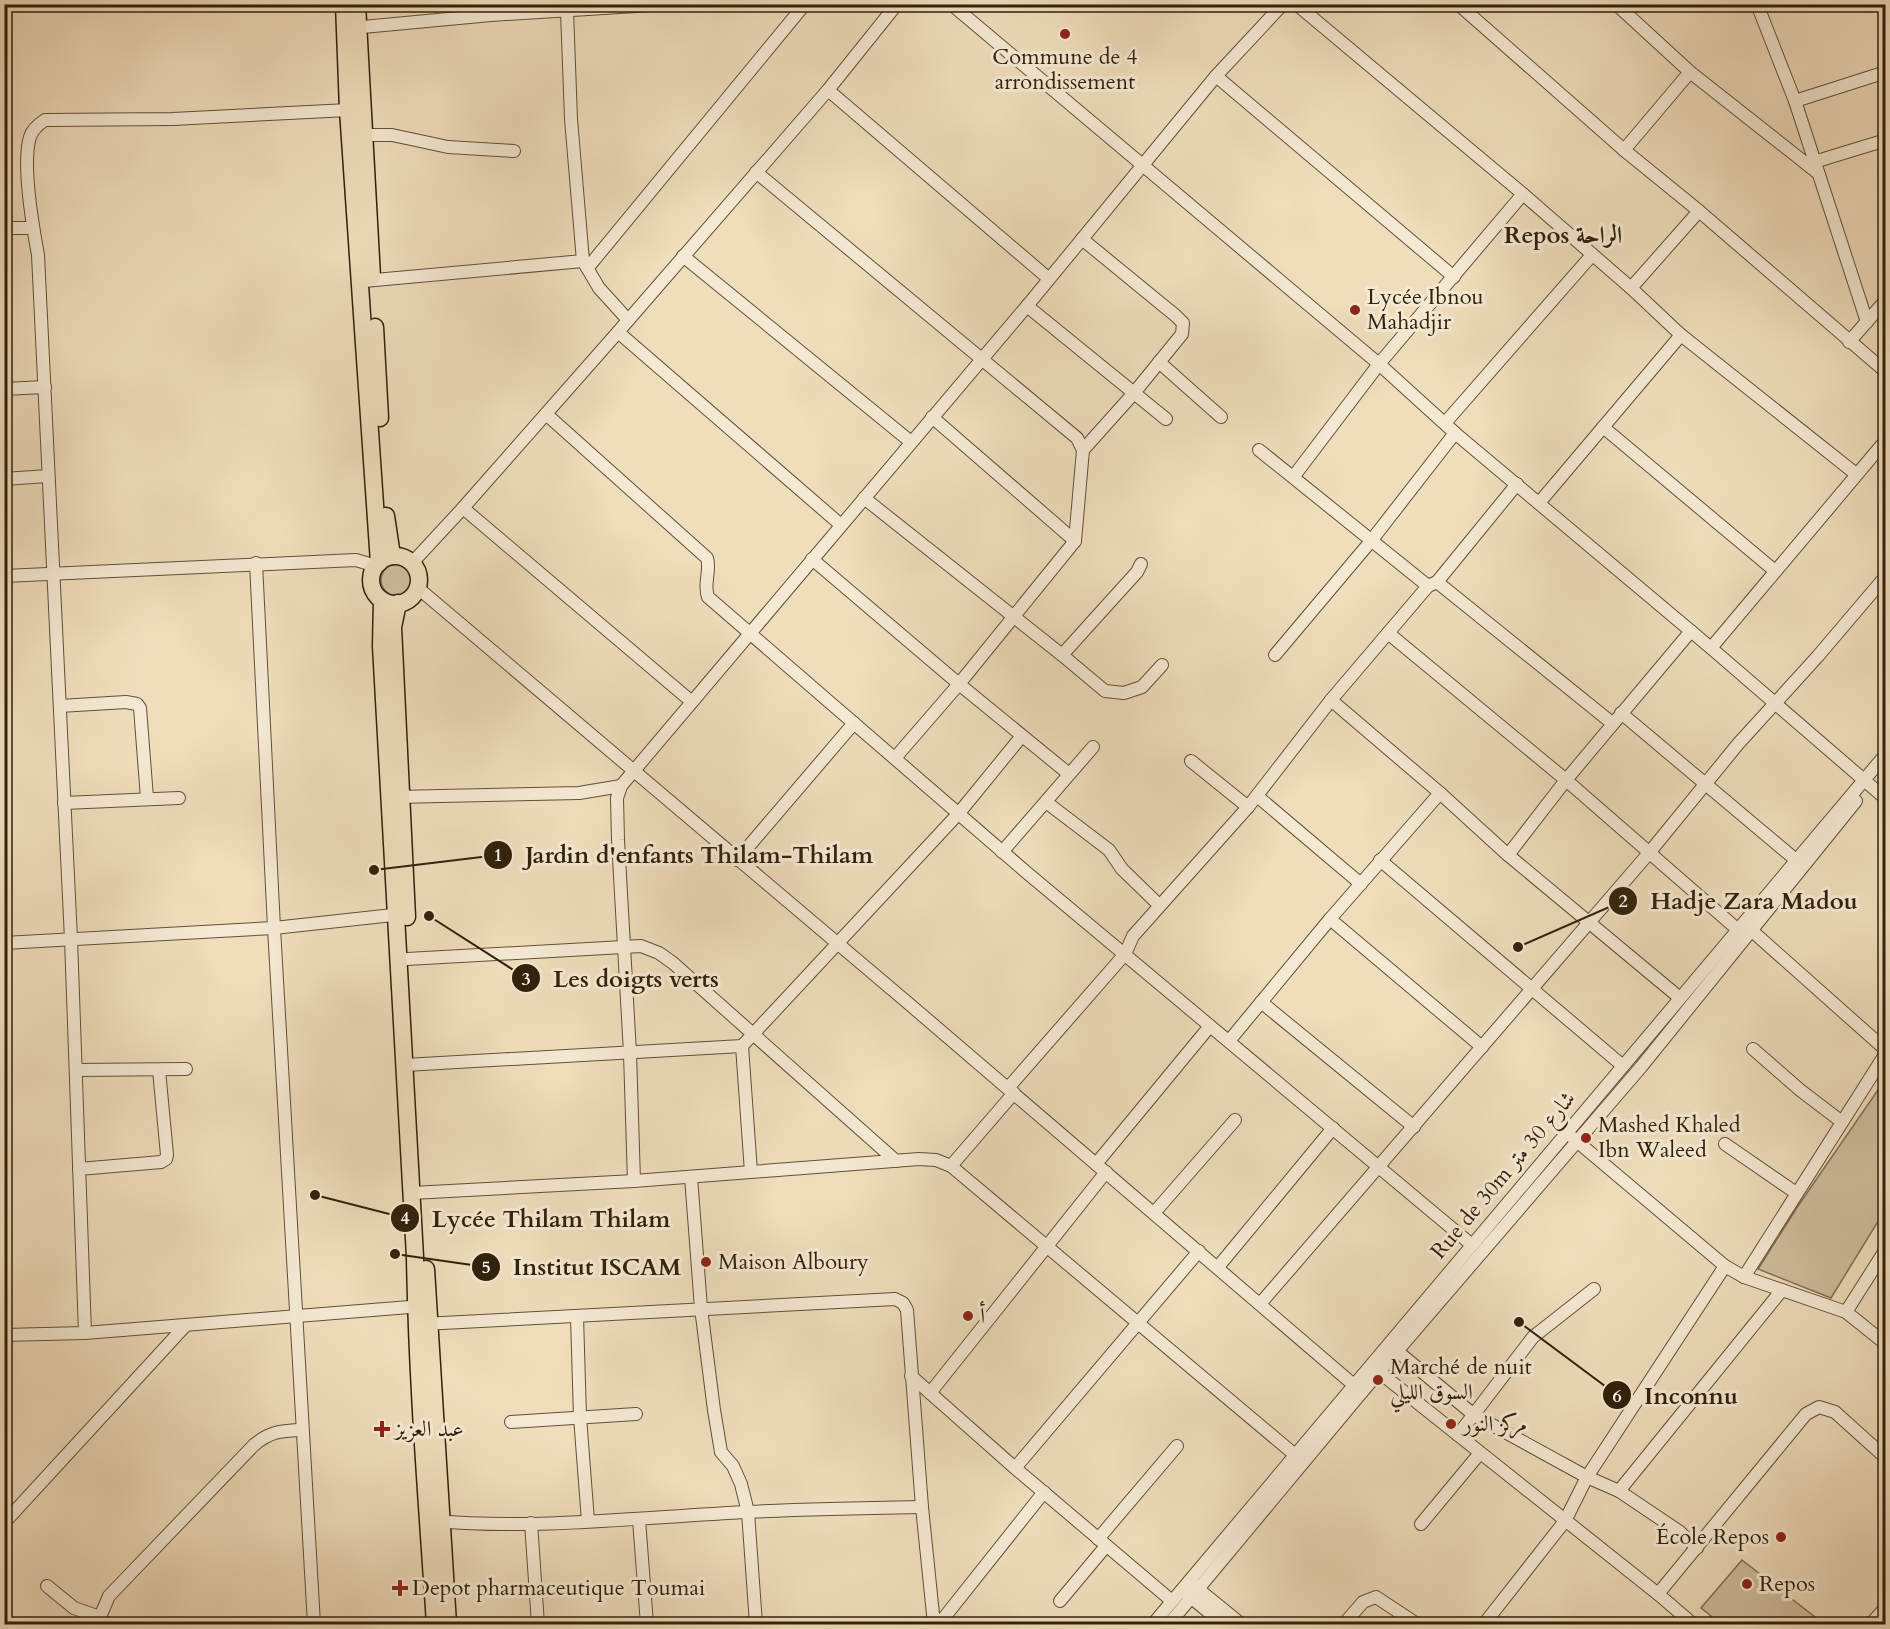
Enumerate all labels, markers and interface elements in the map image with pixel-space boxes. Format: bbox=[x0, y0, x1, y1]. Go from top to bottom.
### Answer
marker: Commune de 4 arrondissement bbox=[1058, 27, 1072, 41]
place label: Commune de 4 arrondissement bbox=[992, 42, 1138, 97]
district label: Repos الراحة bbox=[1504, 219, 1622, 252]
place label: Lycée Ibnou Mahadjir bbox=[1367, 282, 1484, 337]
marker: Lycée Ibnou Mahadjir bbox=[1348, 303, 1362, 317]
callout: Jardin d'enfants Thilam-Thilam bbox=[483, 834, 885, 876]
text: Jardin d'enfants Thilam-Thilam bbox=[522, 839, 874, 872]
text: 1 bbox=[493, 843, 503, 868]
callout: Hadje Zara Madou bbox=[1608, 880, 1870, 922]
text: Hadje Zara Madou bbox=[1650, 885, 1858, 918]
text: 2 bbox=[1618, 889, 1628, 914]
callout: Les doigts verts bbox=[511, 957, 731, 999]
text: Les doigts verts bbox=[553, 963, 719, 996]
text: 3 bbox=[521, 967, 531, 992]
street label: Rue de 30m شارع 30 متر bbox=[1424, 1085, 1585, 1267]
place label: Mashed Khaled Ibn Waleed bbox=[1598, 1110, 1741, 1165]
marker: Mashed Khaled Ibn Waleed bbox=[1579, 1131, 1593, 1145]
callout: Lycée Thilam Thilam bbox=[390, 1197, 683, 1239]
text: Lycée Thilam Thilam bbox=[432, 1203, 671, 1236]
text: 4 bbox=[400, 1206, 410, 1231]
callout: Institut ISCAM bbox=[471, 1246, 693, 1288]
place label: Maison Alboury bbox=[718, 1247, 869, 1277]
text: Institut ISCAM bbox=[513, 1251, 681, 1284]
text: 5 bbox=[481, 1255, 491, 1280]
marker: Maison Alboury bbox=[699, 1255, 713, 1269]
place label: أ bbox=[980, 1300, 986, 1331]
marker: أ bbox=[961, 1309, 975, 1323]
place label: Marché de nuit السوق الليلي bbox=[1390, 1352, 1532, 1413]
marker: Marché de nuit السوق الليلي bbox=[1371, 1373, 1385, 1387]
callout: Inconnu bbox=[1602, 1374, 1750, 1416]
text: Inconnu bbox=[1644, 1380, 1738, 1413]
text: 6 bbox=[1612, 1384, 1622, 1409]
place label: مركز النور bbox=[1461, 1409, 1527, 1439]
place label: عبد العزيز bbox=[393, 1414, 464, 1444]
marker: مركز النور bbox=[1444, 1417, 1458, 1431]
marker: عبد العزيز bbox=[373, 1420, 391, 1438]
place label: École Repos bbox=[1656, 1522, 1769, 1552]
marker: École Repos bbox=[1774, 1530, 1788, 1544]
place label: Repos bbox=[1759, 1569, 1815, 1599]
place label: Depot pharmaceutique Toumai bbox=[412, 1573, 705, 1603]
marker: Repos bbox=[1740, 1577, 1754, 1591]
marker: Depot pharmaceutique Toumai bbox=[393, 1581, 407, 1595]

